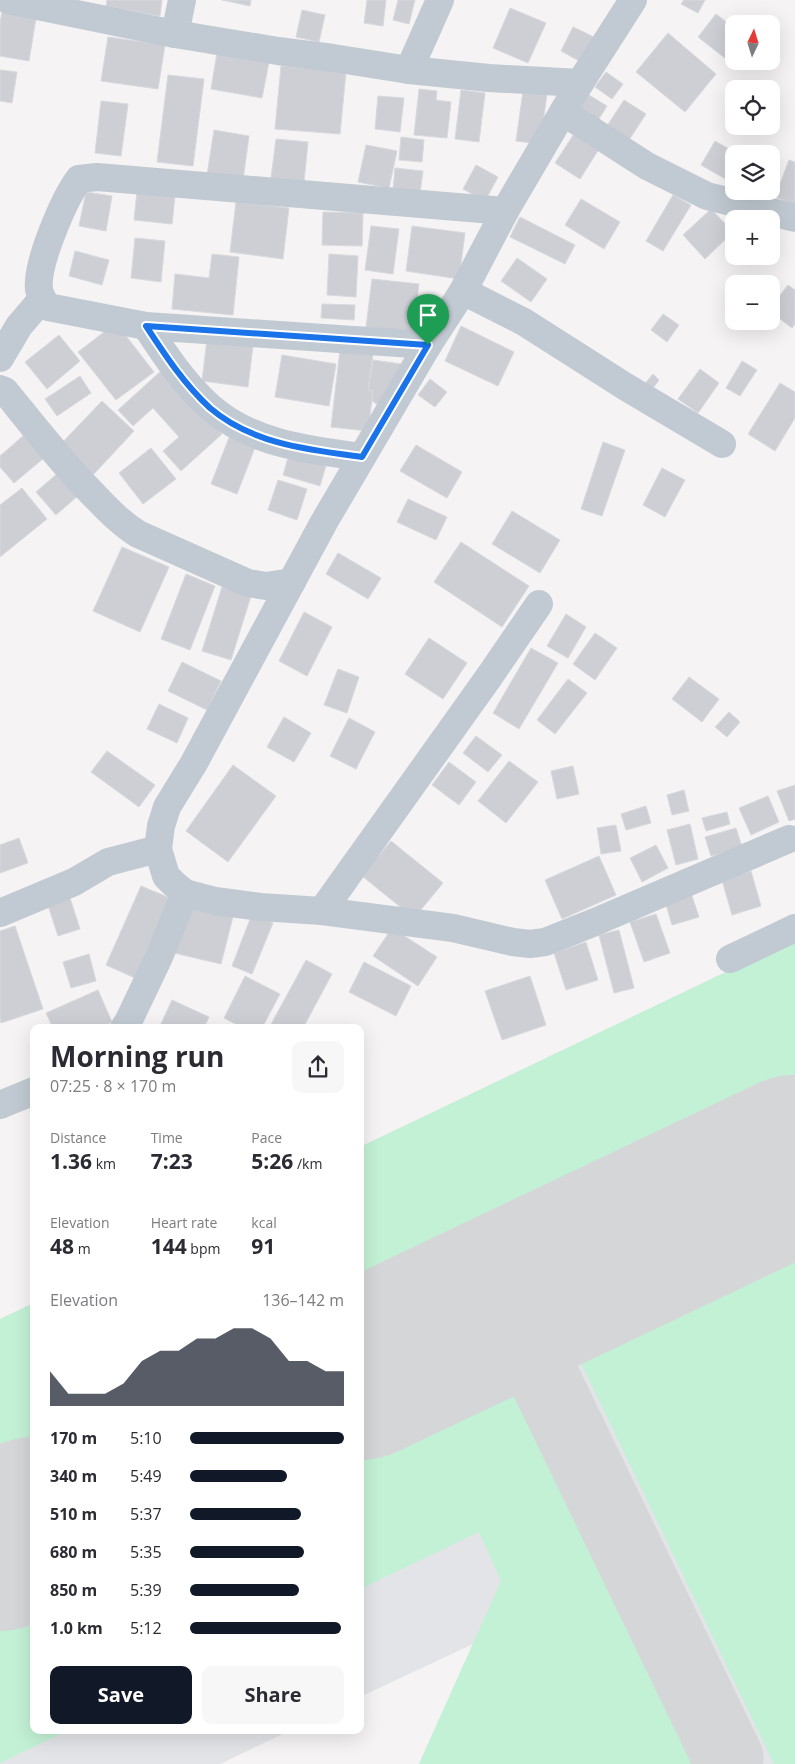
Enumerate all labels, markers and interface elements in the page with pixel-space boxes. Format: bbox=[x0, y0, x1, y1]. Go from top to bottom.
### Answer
north arrow bbox=[725, 15, 780, 70]
map controls bbox=[725, 15, 780, 330]
button: locate bbox=[725, 80, 780, 135]
button: layers bbox=[725, 145, 780, 200]
button: + bbox=[725, 210, 780, 265]
button: − bbox=[725, 275, 780, 330]
pin bbox=[407, 294, 449, 345]
icon: arrive bbox=[414, 301, 442, 329]
text: Morning run bbox=[50, 1037, 224, 1075]
button: share bbox=[292, 1041, 344, 1093]
text: 07:25 · 8 × 170 m bbox=[50, 1075, 176, 1097]
text: Distance bbox=[50, 1128, 106, 1147]
text: Time bbox=[151, 1128, 183, 1147]
text: Pace bbox=[251, 1128, 282, 1147]
text: 1.36 bbox=[50, 1147, 92, 1175]
text: 7:23 bbox=[151, 1147, 193, 1175]
text: 5:26 bbox=[251, 1147, 293, 1175]
text: km bbox=[92, 1154, 116, 1173]
text: /km bbox=[293, 1154, 322, 1173]
text: Elevation bbox=[50, 1213, 109, 1232]
text: Heart rate bbox=[151, 1213, 217, 1232]
text: kcal bbox=[251, 1213, 277, 1232]
text: 48 bbox=[50, 1232, 74, 1260]
text: 144 bbox=[151, 1232, 187, 1260]
text: 91 bbox=[251, 1232, 275, 1260]
text: m bbox=[74, 1239, 91, 1258]
text: bpm bbox=[187, 1239, 220, 1258]
text: Elevation bbox=[50, 1289, 118, 1311]
text: 136–142 m bbox=[262, 1289, 344, 1311]
text: 170 m bbox=[50, 1427, 97, 1449]
text: 5:10 bbox=[130, 1427, 162, 1449]
text: 340 m bbox=[50, 1465, 97, 1487]
text: 5:49 bbox=[130, 1465, 162, 1487]
text: 510 m bbox=[50, 1503, 97, 1525]
text: 5:37 bbox=[130, 1503, 162, 1525]
text: 680 m bbox=[50, 1541, 97, 1563]
text: 5:35 bbox=[130, 1541, 162, 1563]
text: 850 m bbox=[50, 1579, 97, 1601]
text: 5:39 bbox=[130, 1579, 162, 1601]
text: 1.0 km bbox=[50, 1617, 103, 1639]
text: 5:12 bbox=[130, 1617, 162, 1639]
button: Save bbox=[50, 1666, 192, 1724]
button: Share bbox=[202, 1666, 344, 1724]

